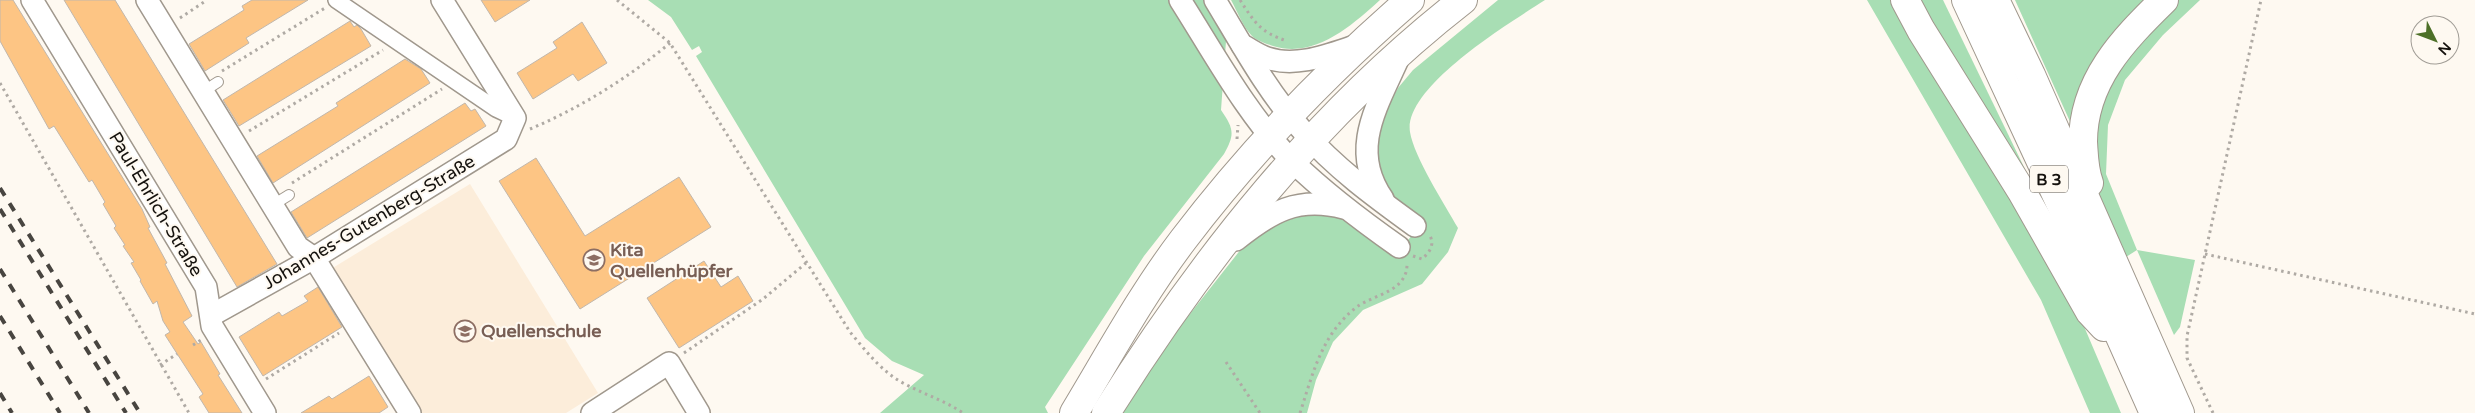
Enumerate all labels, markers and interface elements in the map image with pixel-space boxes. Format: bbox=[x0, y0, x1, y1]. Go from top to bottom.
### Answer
north arrow bbox=[2410, 15, 2460, 65]
text: N bbox=[2434, 38, 2454, 58]
street label: Paul-Ehrlich-Straße bbox=[104, 128, 208, 280]
street label: Johannes-Gutenberg-Straße bbox=[259, 150, 479, 294]
road number: B 3 bbox=[2030, 165, 2068, 192]
place label: Kita Quellenhüpfer bbox=[610, 239, 733, 282]
school or university icon: Kita Quellenhüpfer bbox=[582, 248, 606, 272]
school or university icon: Quellenschule bbox=[453, 319, 477, 343]
place label: Quellenschule bbox=[481, 320, 602, 342]

